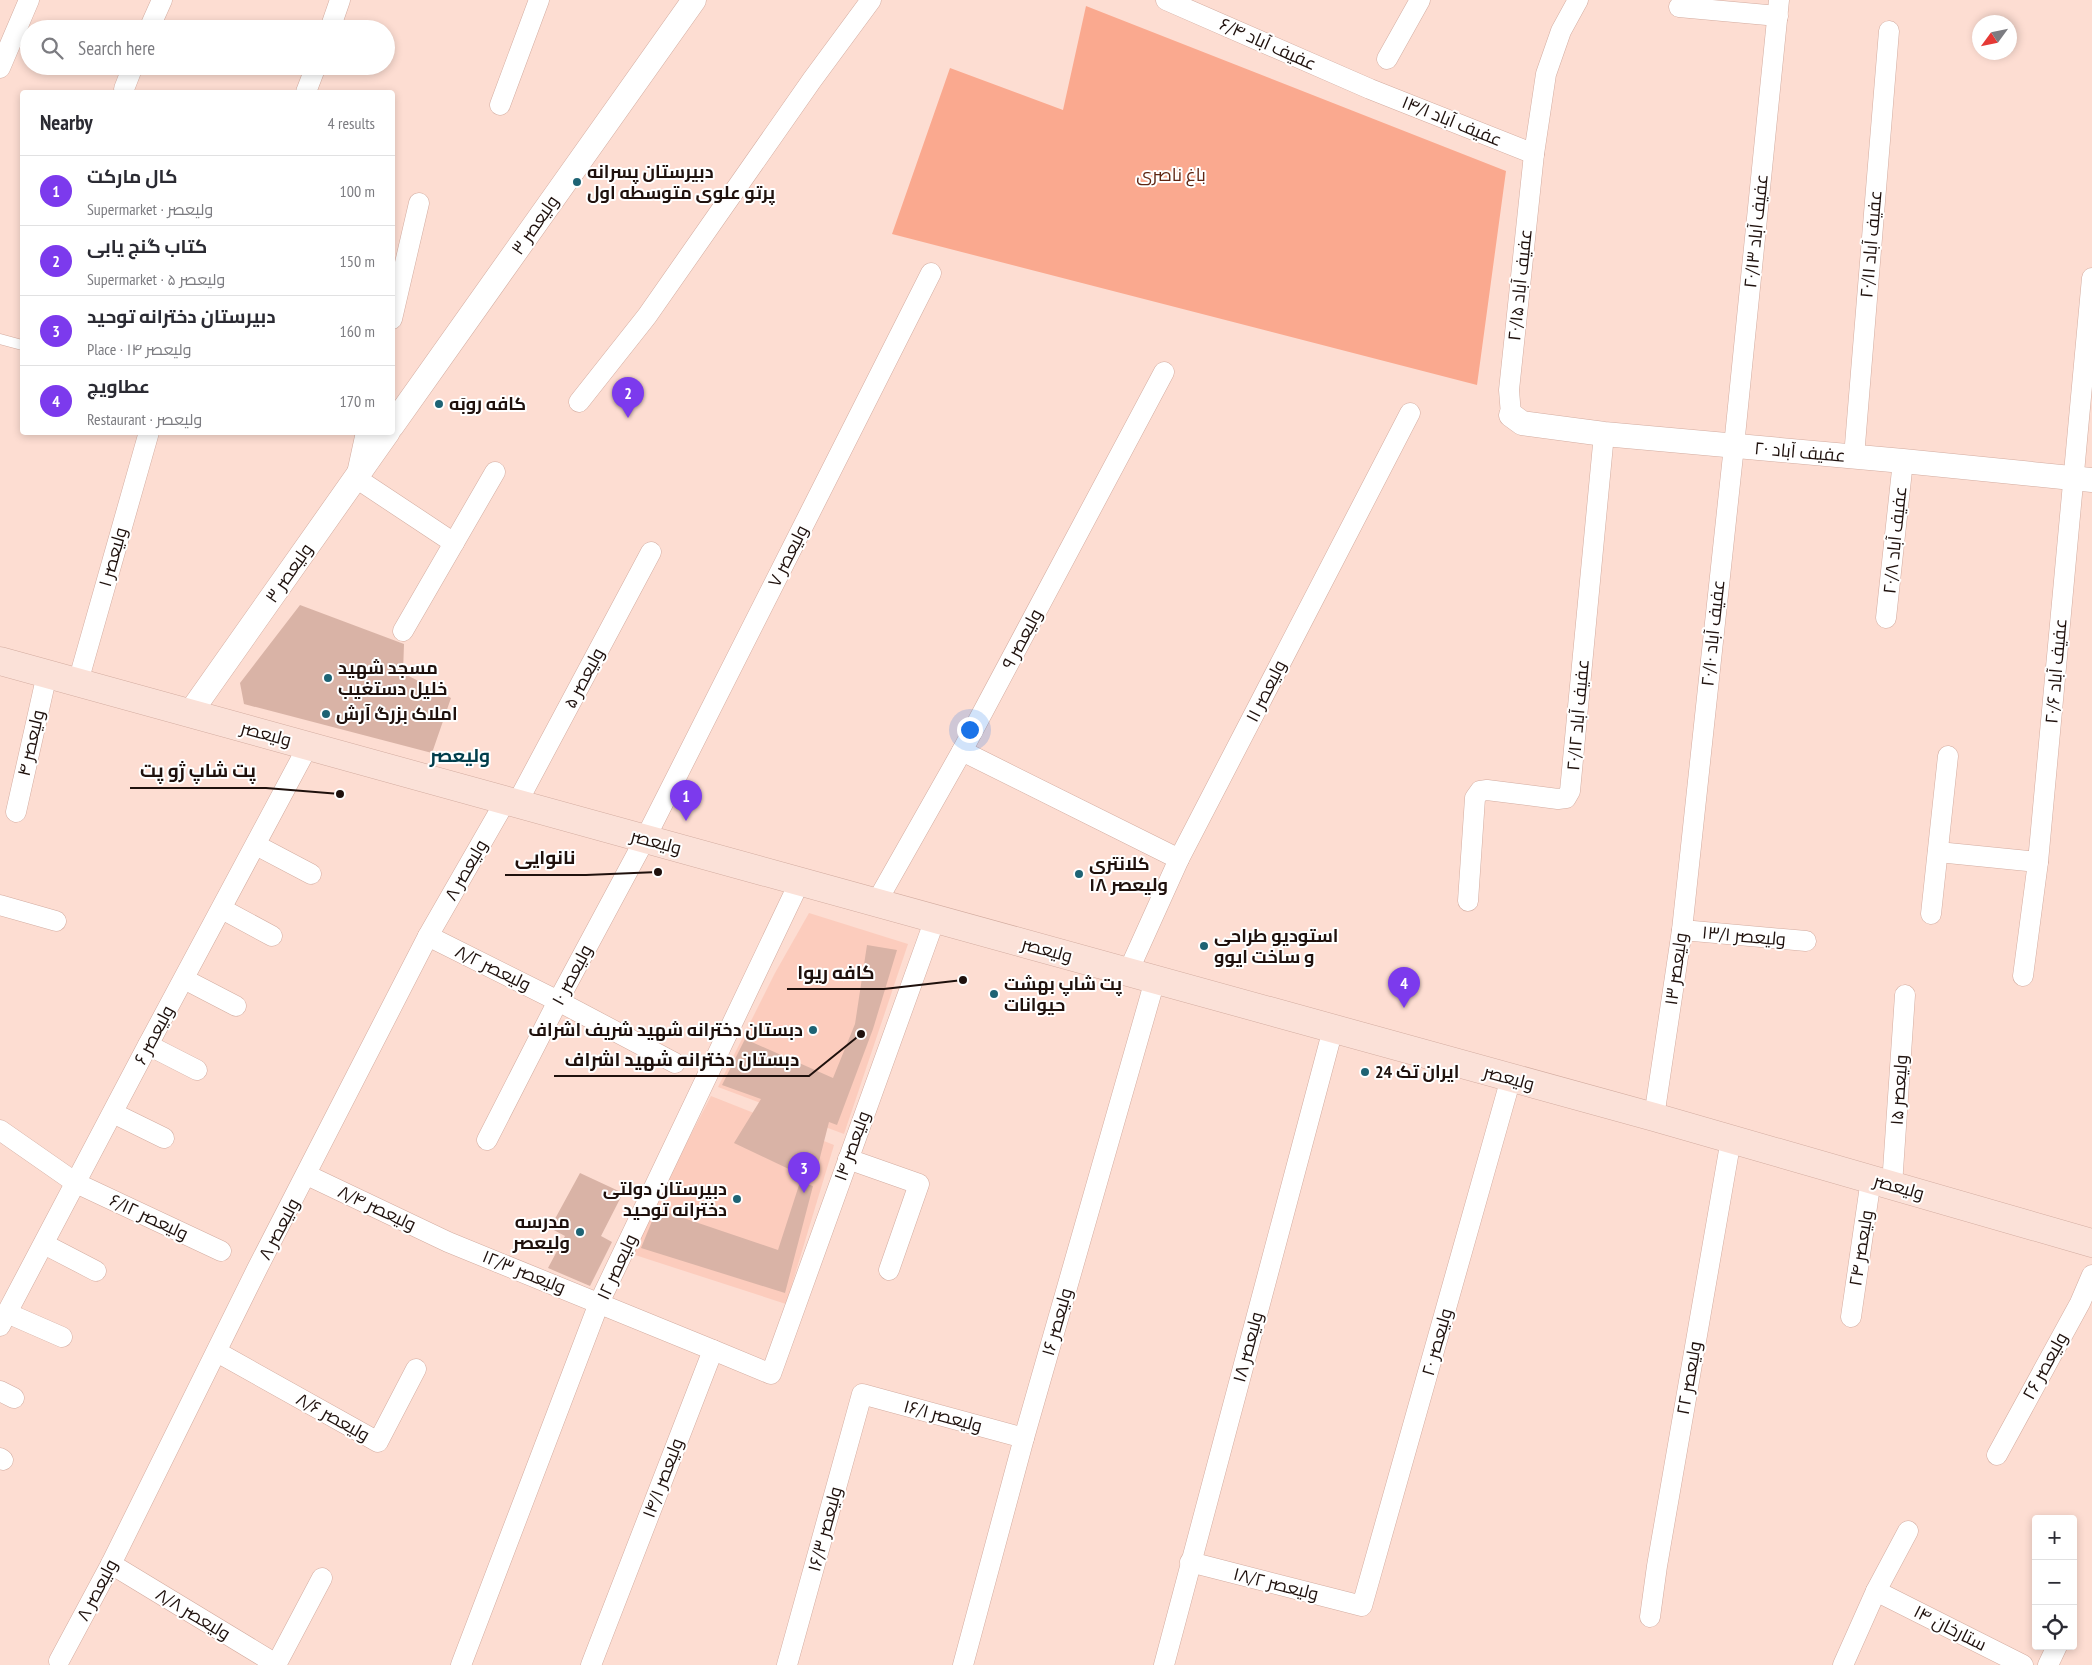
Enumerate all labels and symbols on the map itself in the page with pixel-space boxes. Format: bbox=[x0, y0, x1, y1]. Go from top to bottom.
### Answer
street label: عفیف آباد ۶/۴ bbox=[1216, 12, 1320, 75]
north arrow bbox=[1972, 15, 2017, 60]
street label: عفیف آباد ۱۴/۱ bbox=[1399, 90, 1506, 151]
place label: دبیرستان پسرانه پرتو علوی متوسطه اول bbox=[587, 160, 775, 205]
park label: باغ ناصری bbox=[1136, 163, 1206, 187]
street label: عفیف آباد ۲۰/۱۳ bbox=[1738, 173, 1773, 289]
marker: دبیرستان پسرانه پرتو علوی متوسطه اول bbox=[571, 176, 583, 188]
street label: عفیف آباد ۲۰/۱۱ bbox=[1854, 189, 1887, 299]
street label: ۳ ولیعصر bbox=[506, 190, 563, 259]
street label: عفیف آباد ۲۰/۱۵ bbox=[1502, 228, 1537, 342]
pin: 2 bbox=[612, 377, 644, 418]
place label: کافه روبَه bbox=[449, 392, 526, 415]
marker: کافه روبَه bbox=[433, 398, 445, 410]
street label: عفیف آباد ۲۰ bbox=[1753, 436, 1847, 467]
street label: عفیف آباد ۲۰/۸ bbox=[1877, 485, 1912, 595]
street label: ۷ ولیعصر bbox=[762, 521, 813, 591]
street label: ۱ ولیعصر bbox=[93, 524, 132, 589]
street label: ۳ ولیعصر bbox=[260, 538, 317, 607]
street label: عفیف آباد ۲۰/۱۰ bbox=[1695, 578, 1730, 687]
street label: ۹ ولیعصر bbox=[996, 605, 1047, 673]
street label: عفیف آباد ۲۰/۶ bbox=[2039, 617, 2072, 725]
street label: ۵ ولیعصر bbox=[558, 644, 609, 712]
place label: مسجد شهید خلیل دستغیب bbox=[338, 656, 447, 700]
street label: ۱۱ ولیعصر bbox=[1240, 656, 1291, 726]
street label: عفیف آباد ۲۰/۱۲ bbox=[1561, 658, 1594, 772]
marker: مسجد شهید خلیل دستغیب bbox=[322, 672, 334, 684]
place label: املاک بزرگ آرش bbox=[336, 702, 458, 725]
street label: ۴ ولیعصر bbox=[12, 707, 49, 778]
marker: املاک بزرگ آرش bbox=[320, 708, 332, 720]
street label: ولیعصر bbox=[237, 715, 294, 751]
your location bbox=[957, 717, 983, 743]
district label: ولیعصر bbox=[429, 743, 490, 767]
callout: پت شاپ ژو پت bbox=[130, 754, 266, 788]
text: پت شاپ ژو پت bbox=[140, 758, 256, 784]
pin: 1 bbox=[670, 780, 702, 821]
street label: ولیعصر bbox=[627, 823, 684, 859]
street label: ۸ ولیعصر bbox=[439, 835, 492, 904]
callout: نانوایی bbox=[505, 841, 586, 875]
text: نانوایی bbox=[515, 845, 575, 869]
place label: کلانتری ۱۸ ولیعصر bbox=[1089, 852, 1168, 896]
marker: کلانتری ۱۸ ولیعصر bbox=[1073, 868, 1085, 880]
street label: ۱۳/۱ ولیعصر bbox=[1701, 920, 1787, 951]
place label: استودیو طراحی و ساخت ایوو bbox=[1214, 924, 1339, 968]
street label: ولیعصر bbox=[1018, 931, 1075, 967]
street label: ۱۳ ولیعصر bbox=[1659, 931, 1692, 1007]
street label: ۸/۲ ولیعصر bbox=[452, 939, 535, 996]
street label: ۱۰ ولیعصر bbox=[546, 940, 597, 1009]
marker: استودیو طراحی و ساخت ایوو bbox=[1198, 940, 1210, 952]
callout: کافه ریوا bbox=[787, 955, 884, 989]
text: کافه ریوا bbox=[797, 960, 875, 984]
pin: 4 bbox=[1388, 967, 1420, 1008]
place label: پت شاپ بهشت حیوانات bbox=[1004, 972, 1123, 1016]
marker: پت شاپ بهشت حیوانات bbox=[988, 988, 1000, 1000]
street label: ۶ ولیعصر bbox=[128, 1001, 179, 1068]
place label: دبستان دخترانه شهید شریف اشراف bbox=[528, 1018, 803, 1041]
marker: دبستان دخترانه شهید شریف اشراف bbox=[807, 1024, 819, 1036]
callout: دبستان دخترانه شهید اشراف bbox=[554, 1042, 809, 1076]
text: دبستان دخترانه شهید اشراف bbox=[565, 1047, 799, 1071]
street label: ۱۵ ولیعصر bbox=[1885, 1054, 1912, 1126]
street label: ولیعصر bbox=[1480, 1059, 1537, 1095]
place label: ایران تک 24 bbox=[1375, 1060, 1459, 1083]
marker: ایران تک 24 bbox=[1359, 1066, 1371, 1078]
street label: ۱۴ ولیعصر bbox=[828, 1108, 875, 1184]
pin: 3 bbox=[788, 1152, 820, 1193]
street label: ولیعصر bbox=[1870, 1168, 1927, 1205]
place label: دبیرستان دولتی دخترانه توحید bbox=[603, 1177, 727, 1221]
street label: ۸/۴ ولیعصر bbox=[334, 1179, 420, 1236]
street label: ۶/۱۲ ولیعصر bbox=[106, 1188, 192, 1245]
marker: دبیرستان دولتی دخترانه توحید bbox=[731, 1193, 743, 1205]
street label: ۸ ولیعصر bbox=[253, 1194, 304, 1264]
street label: ۲۴ ولیعصر bbox=[1843, 1208, 1878, 1288]
place label: مدرسه ولیعصر bbox=[512, 1210, 570, 1254]
marker: مدرسه ولیعصر bbox=[574, 1226, 586, 1238]
street label: ۱۲ ولیعصر bbox=[591, 1230, 642, 1304]
street label: ۱۲/۳ ولیعصر bbox=[479, 1244, 569, 1299]
street label: ۱۶ ولیعصر bbox=[1036, 1285, 1077, 1359]
street label: ۲۰ ولیعصر bbox=[1416, 1305, 1457, 1378]
street label: ۱۸ ولیعصر bbox=[1227, 1309, 1268, 1385]
street label: ۲۶ ولیعصر bbox=[2017, 1328, 2072, 1404]
street label: ۲۲ ولیعصر bbox=[1671, 1339, 1706, 1417]
street label: ۸/۶ ولیعصر bbox=[292, 1387, 374, 1446]
street label: ۱۶/۱ ولیعصر bbox=[901, 1394, 985, 1437]
street label: ۱۴/۱ ولیعصر bbox=[637, 1435, 688, 1521]
street label: ۱۶/۳ ولیعصر bbox=[802, 1484, 847, 1574]
street label: ۸ ولیعصر bbox=[71, 1555, 122, 1625]
street label: ۱۸/۲ ولیعصر bbox=[1231, 1562, 1321, 1605]
street label: ۸/۸ ولیعصر bbox=[152, 1582, 235, 1645]
street label: ۱۴ ستارخان bbox=[1910, 1599, 1991, 1656]

